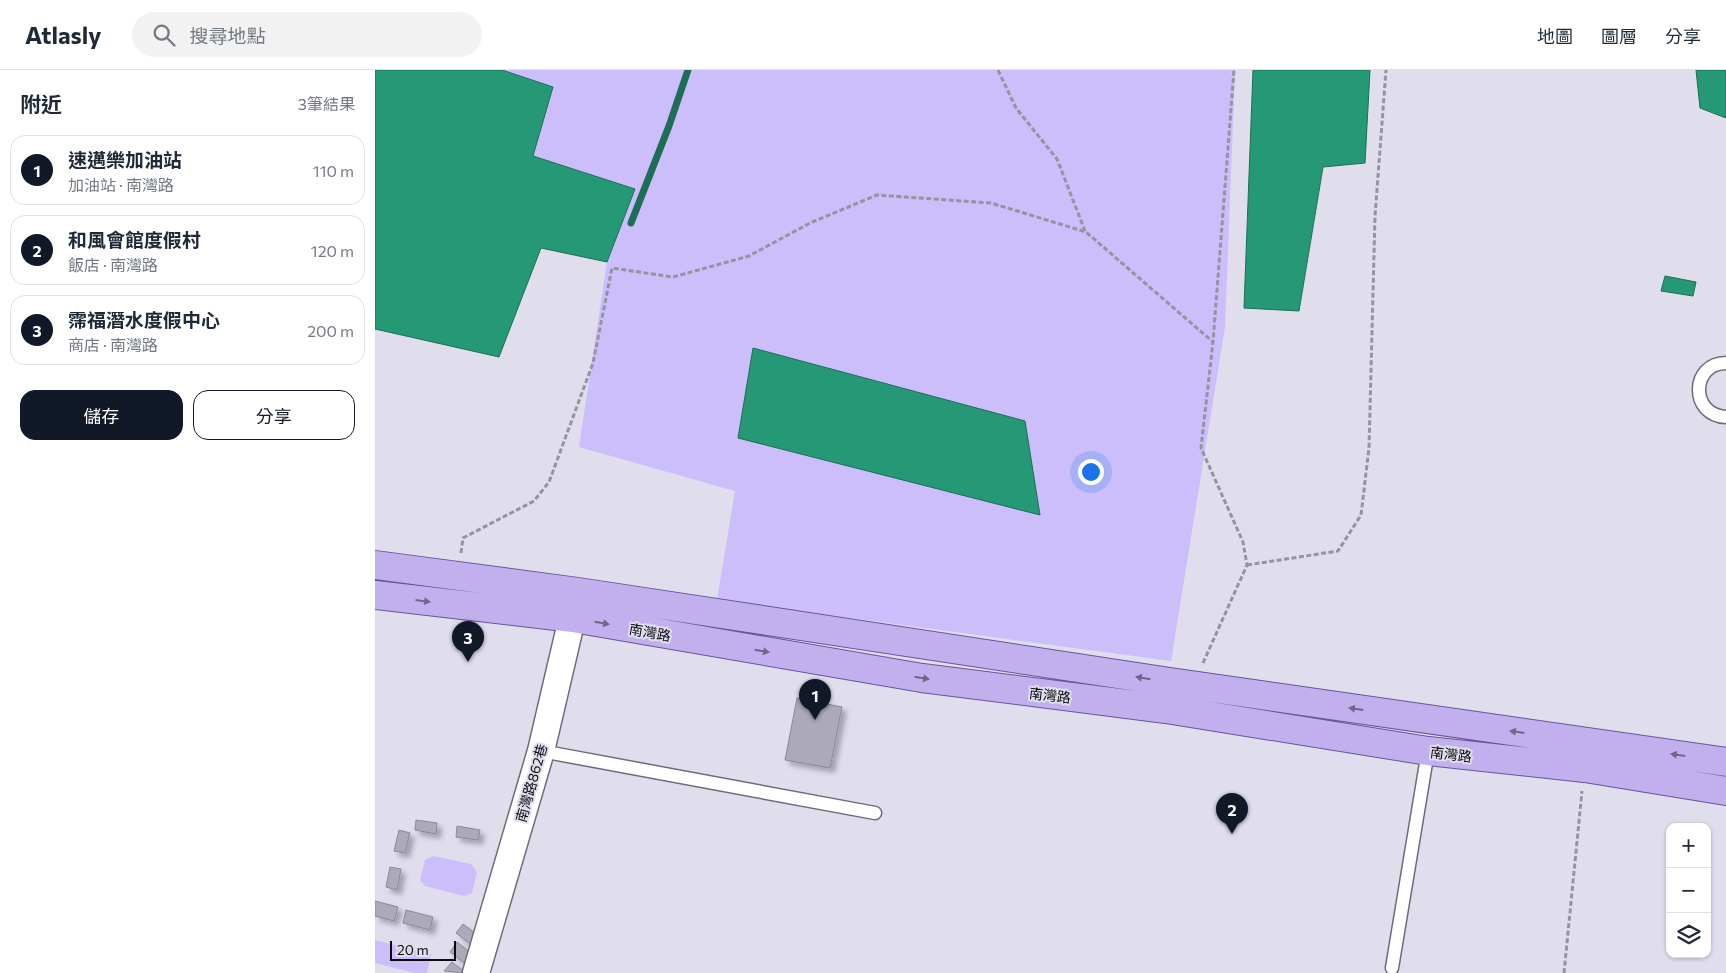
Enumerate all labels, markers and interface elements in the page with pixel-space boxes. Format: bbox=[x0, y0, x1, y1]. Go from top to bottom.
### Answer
search box bbox=[132, 12, 482, 57]
text: Atlasly bbox=[25, 20, 102, 49]
icon: search bbox=[150, 21, 178, 49]
text: 搜尋地點 bbox=[190, 24, 266, 47]
text: 地圖 bbox=[1537, 25, 1573, 47]
text: 圖層 bbox=[1601, 25, 1637, 47]
text: 分享 bbox=[1665, 25, 1701, 47]
text: 附近 bbox=[20, 91, 62, 116]
text: 3筆結果 bbox=[298, 94, 355, 113]
text: 速邁樂加油站 bbox=[68, 148, 182, 171]
text: 1 bbox=[33, 161, 41, 180]
text: 110 m bbox=[313, 161, 354, 180]
text: 加油站 · 南灣路 bbox=[68, 175, 174, 194]
text: 和風會館度假村 bbox=[68, 228, 201, 251]
text: 2 bbox=[32, 241, 42, 260]
text: 120 m bbox=[311, 241, 354, 260]
text: 飯店 · 南灣路 bbox=[68, 255, 158, 274]
text: 霈福潛水度假中心 bbox=[68, 308, 220, 331]
text: 3 bbox=[32, 321, 42, 340]
text: 200 m bbox=[307, 321, 354, 340]
text: 商店 · 南灣路 bbox=[68, 335, 158, 354]
button: 儲存 bbox=[20, 390, 183, 440]
button: 分享 bbox=[193, 390, 355, 440]
your location bbox=[1078, 459, 1104, 485]
one-way arrow bbox=[416, 597, 432, 605]
one-way arrow bbox=[594, 620, 610, 628]
street label: 南灣路 bbox=[628, 620, 672, 644]
pin: 3 bbox=[452, 621, 484, 662]
one-way arrow bbox=[755, 647, 771, 655]
one-way arrow bbox=[1135, 673, 1151, 681]
one-way arrow bbox=[915, 674, 931, 682]
pin: 1 bbox=[799, 679, 831, 720]
street label: 南灣路 bbox=[1028, 684, 1072, 706]
one-way arrow bbox=[1348, 705, 1364, 713]
one-way arrow bbox=[1509, 728, 1525, 736]
street label: 南灣路862巷 bbox=[512, 742, 550, 824]
street label: 南灣路 bbox=[1429, 743, 1473, 765]
one-way arrow bbox=[1669, 751, 1685, 759]
pin: 2 bbox=[1216, 793, 1248, 834]
map controls bbox=[1666, 823, 1711, 958]
button: + bbox=[1666, 823, 1711, 868]
button: − bbox=[1666, 868, 1711, 913]
button: layers bbox=[1666, 913, 1711, 958]
scale bar bbox=[390, 938, 456, 961]
text: 20 m bbox=[397, 941, 429, 958]

